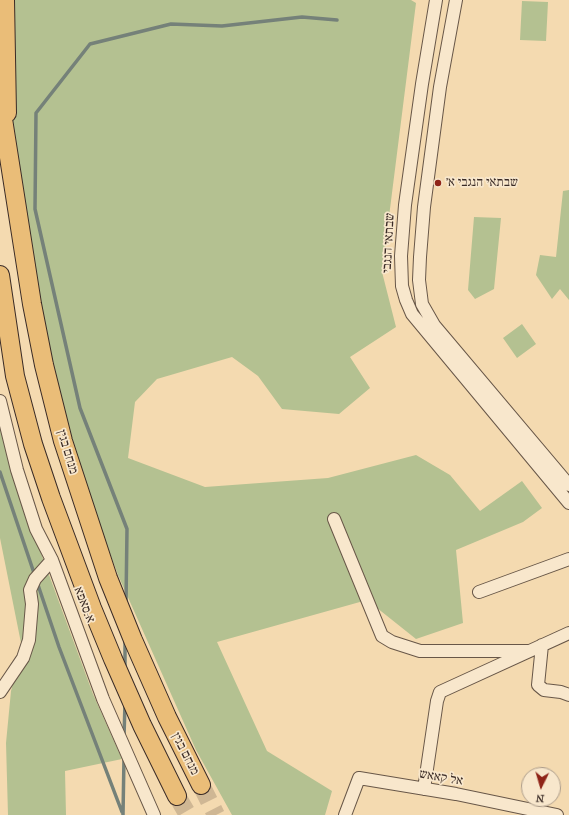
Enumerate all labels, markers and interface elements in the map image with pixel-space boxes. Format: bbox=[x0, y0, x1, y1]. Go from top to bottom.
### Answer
place label: שבתאי הנגבי א׳ bbox=[446, 175, 518, 191]
marker: שבתאי הנגבי א׳ bbox=[433, 178, 443, 188]
street label: שבתאי הנגבי bbox=[380, 212, 398, 274]
street label: מנחם בגין bbox=[53, 428, 81, 476]
street label: א-סאפא bbox=[70, 585, 98, 625]
street label: מנחם בגין bbox=[168, 730, 202, 778]
street label: אל קאאש bbox=[418, 766, 464, 790]
north arrow bbox=[521, 767, 561, 807]
text: N bbox=[535, 792, 545, 805]

